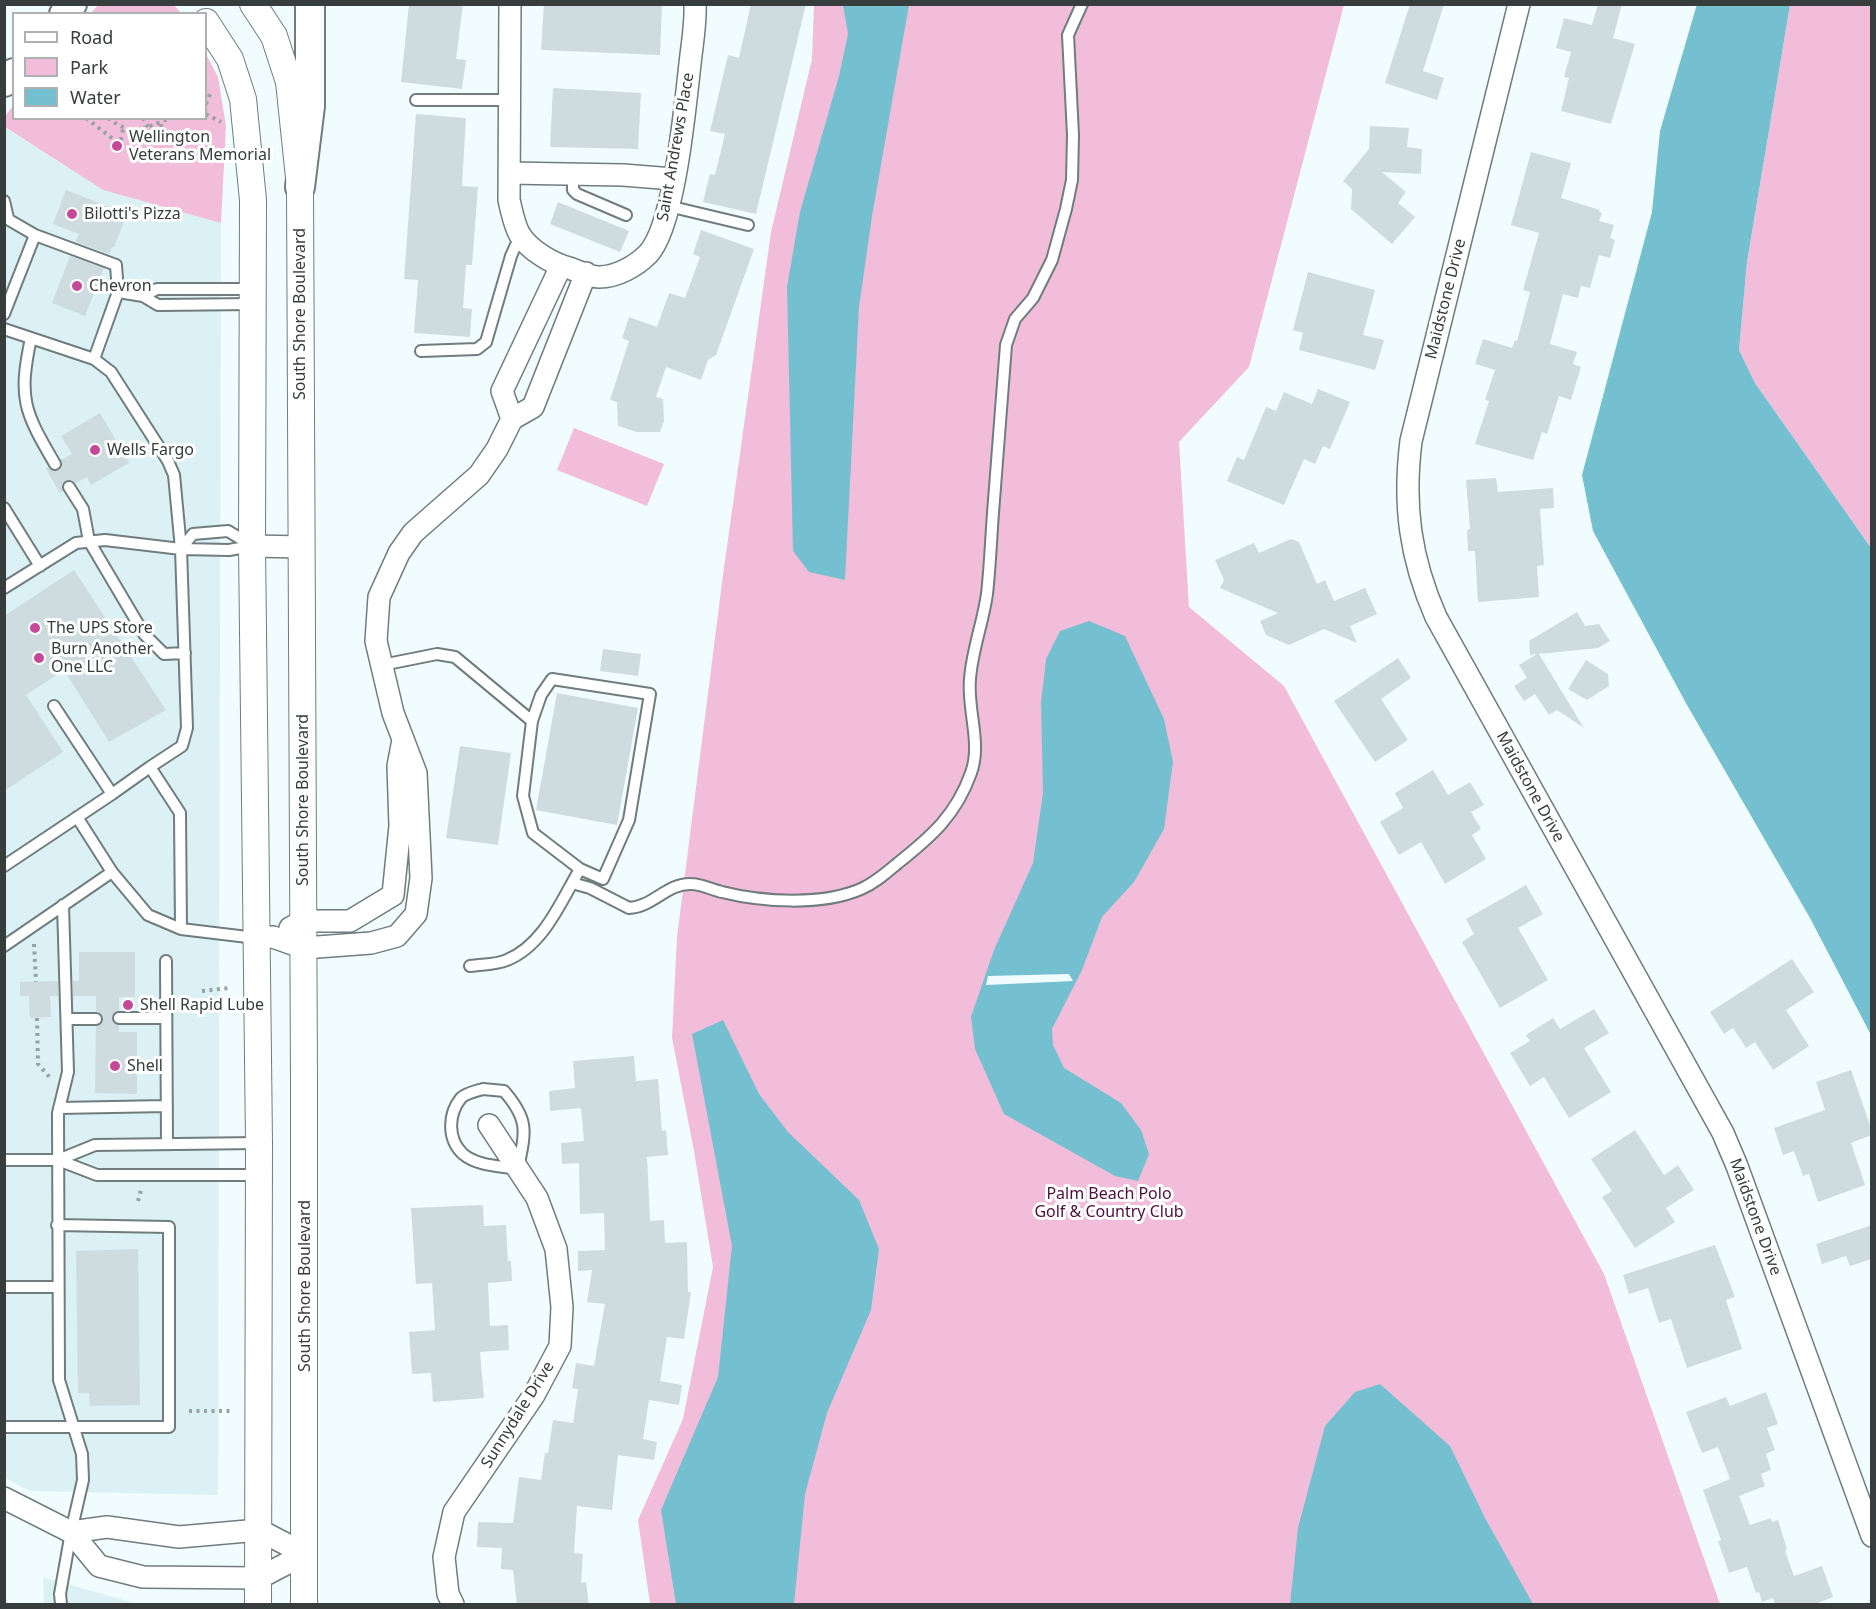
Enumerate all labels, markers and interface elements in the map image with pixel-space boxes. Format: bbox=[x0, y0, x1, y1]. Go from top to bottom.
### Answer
legend bbox=[12, 12, 207, 120]
text: Road bbox=[70, 25, 113, 49]
text: Park bbox=[70, 55, 108, 79]
street label: Saint Andrews Place bbox=[653, 71, 699, 223]
text: Water bbox=[70, 85, 121, 109]
place label: Wellington Veterans Memorial bbox=[129, 127, 271, 165]
marker: Wellington Veterans Memorial bbox=[110, 139, 124, 153]
place label: Bilotti's Pizza bbox=[84, 204, 181, 224]
marker: Bilotti's Pizza bbox=[65, 207, 79, 221]
street label: South Shore Boulevard bbox=[290, 228, 310, 400]
street label: Maidstone Drive bbox=[1422, 237, 1470, 361]
place label: Chevron bbox=[89, 276, 152, 296]
marker: Chevron bbox=[70, 279, 84, 293]
place label: Wells Fargo bbox=[107, 440, 194, 460]
marker: Wells Fargo bbox=[88, 443, 102, 457]
place label: The UPS Store bbox=[47, 618, 153, 638]
marker: The UPS Store bbox=[28, 621, 42, 635]
place label: Burn Another One LLC bbox=[51, 639, 153, 677]
marker: Burn Another One LLC bbox=[32, 651, 46, 665]
street label: South Shore Boulevard bbox=[293, 714, 313, 886]
street label: Maidstone Drive bbox=[1492, 728, 1568, 846]
place label: Shell Rapid Lube bbox=[140, 995, 264, 1015]
marker: Shell Rapid Lube bbox=[121, 998, 135, 1012]
place label: Shell bbox=[127, 1056, 163, 1076]
marker: Shell bbox=[108, 1059, 122, 1073]
street label: Maidstone Drive bbox=[1725, 1156, 1785, 1278]
park label: Palm Beach Polo Golf & Country Club bbox=[1034, 1184, 1184, 1222]
street label: South Shore Boulevard bbox=[295, 1200, 315, 1372]
street label: Sunnydale Drive bbox=[477, 1358, 559, 1472]

